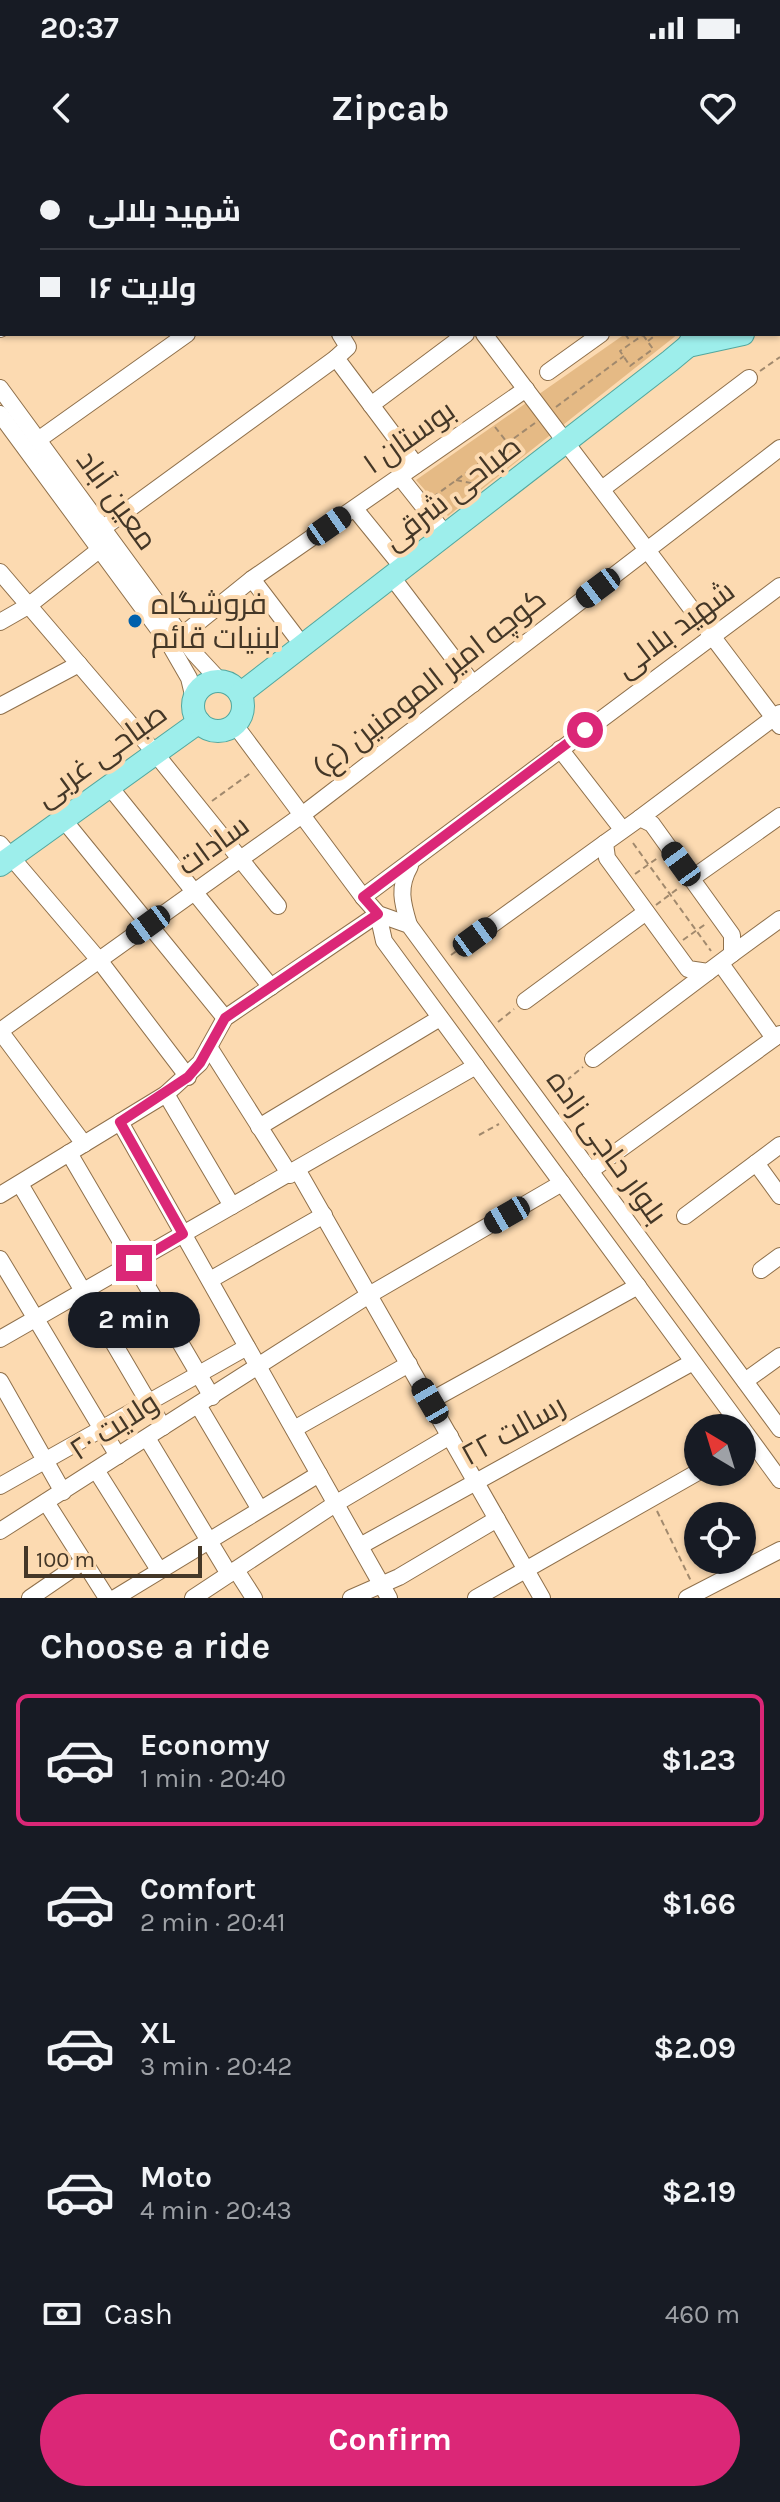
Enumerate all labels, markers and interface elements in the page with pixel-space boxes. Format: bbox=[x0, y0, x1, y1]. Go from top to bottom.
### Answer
text: 20:37 bbox=[40, 10, 119, 46]
icon: back bbox=[40, 86, 84, 130]
icon: heart bbox=[696, 86, 740, 130]
text: Zipcab bbox=[331, 87, 449, 129]
text: شهید بلالی bbox=[88, 193, 241, 229]
text: ولایت ۱۶ bbox=[88, 270, 197, 306]
street label: بوستان ۱ bbox=[356, 392, 462, 482]
street label: صباحی شرقی bbox=[376, 428, 528, 558]
street label: معین آباد bbox=[69, 443, 165, 557]
car bbox=[302, 502, 356, 550]
car bbox=[572, 564, 624, 612]
street label: شهید بلالی bbox=[608, 573, 742, 685]
street label: کوچه امیر المومنین (ع) bbox=[305, 581, 554, 787]
place label: فروشگاه لبنیات قائم bbox=[151, 586, 280, 658]
marker: فروشگاه لبنیات قائم bbox=[126, 612, 144, 630]
street label: صباحی غربی bbox=[28, 695, 174, 815]
route start bbox=[567, 712, 603, 748]
street label: سادات bbox=[170, 807, 256, 883]
car bbox=[657, 838, 705, 890]
car bbox=[122, 901, 174, 949]
car bbox=[449, 913, 501, 961]
street label: بلوار حاجی زاده bbox=[539, 1063, 675, 1231]
car bbox=[480, 1193, 534, 1237]
route end bbox=[116, 1245, 152, 1281]
callout: 2 min bbox=[68, 1291, 200, 1347]
text: 2 min bbox=[98, 1304, 170, 1335]
car bbox=[408, 1374, 452, 1428]
street label: ولایت ۲۰ bbox=[63, 1384, 165, 1468]
street label: رسالت ۲۲ bbox=[455, 1387, 571, 1473]
north arrow bbox=[684, 1414, 756, 1486]
map controls bbox=[684, 1414, 756, 1574]
button: locate bbox=[684, 1502, 756, 1574]
scale bar bbox=[24, 1542, 202, 1578]
text: 100 m bbox=[36, 1547, 95, 1573]
text: Choose a ride bbox=[40, 1625, 270, 1667]
icon: car bbox=[44, 1724, 116, 1796]
text: Economy bbox=[140, 1727, 270, 1763]
text: $1.23 bbox=[661, 1742, 736, 1778]
text: 1 min · 20:40 bbox=[140, 1763, 286, 1794]
icon: car bbox=[44, 1868, 116, 1940]
text: Comfort bbox=[140, 1871, 256, 1907]
text: $1.66 bbox=[662, 1886, 736, 1922]
text: 2 min · 20:41 bbox=[140, 1907, 286, 1938]
icon: car bbox=[44, 2012, 116, 2084]
text: XL bbox=[140, 2015, 175, 2051]
text: $2.09 bbox=[653, 2030, 736, 2066]
text: 3 min · 20:42 bbox=[140, 2051, 292, 2082]
icon: car bbox=[44, 2156, 116, 2228]
text: Moto bbox=[140, 2159, 212, 2195]
text: $2.19 bbox=[662, 2174, 736, 2210]
text: 4 min · 20:43 bbox=[140, 2195, 292, 2226]
icon: cash bbox=[40, 2292, 84, 2336]
text: Cash bbox=[104, 2296, 173, 2332]
text: 460 m bbox=[665, 2299, 740, 2330]
button: Confirm bbox=[40, 2394, 740, 2486]

